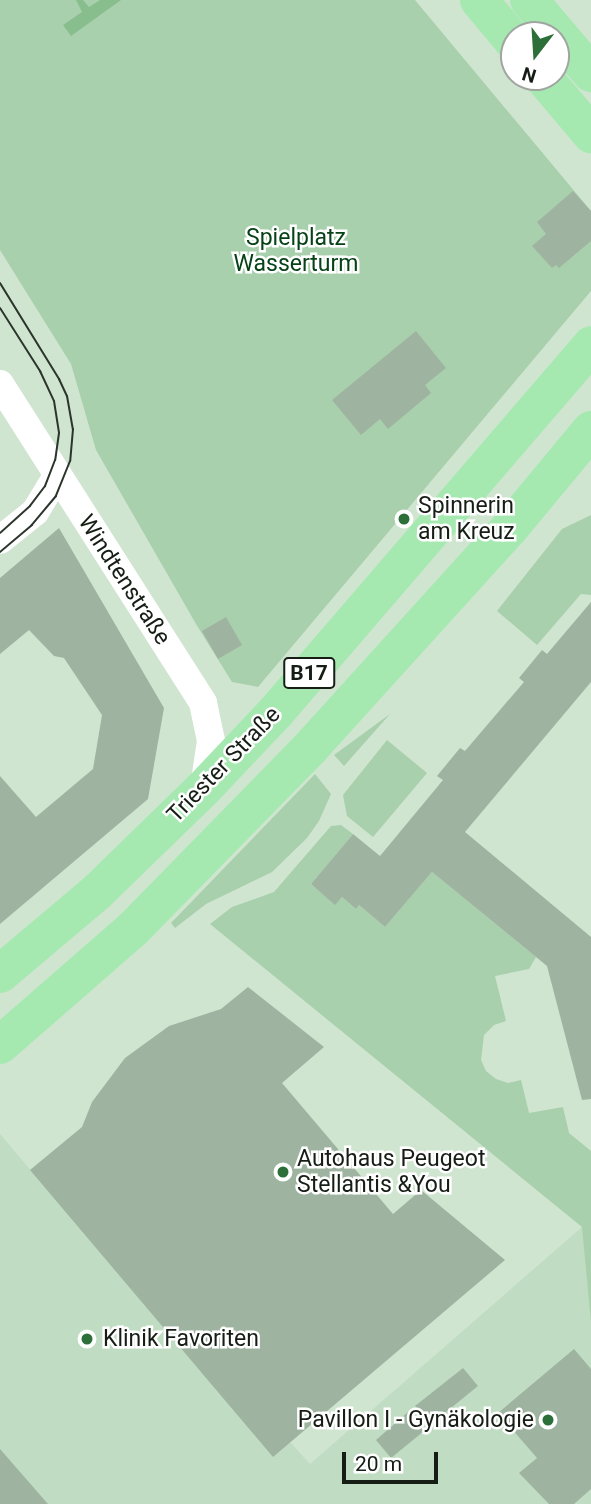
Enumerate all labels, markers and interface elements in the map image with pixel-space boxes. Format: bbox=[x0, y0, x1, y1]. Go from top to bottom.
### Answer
north arrow bbox=[500, 21, 570, 91]
text: N bbox=[520, 62, 539, 88]
park label: Spielplatz Wasserturm bbox=[233, 224, 359, 278]
place label: Spinnerin am Kreuz bbox=[418, 492, 515, 546]
street label: Windtenstraße bbox=[72, 510, 176, 650]
marker: Spinnerin am Kreuz bbox=[396, 511, 412, 527]
road number: B17 bbox=[283, 656, 335, 690]
street label: Triester Straße bbox=[162, 701, 286, 829]
place label: Autohaus Peugeot Stellantis &You bbox=[297, 1145, 485, 1199]
marker: Autohaus Peugeot Stellantis &You bbox=[275, 1164, 291, 1180]
place label: Klinik Favoriten bbox=[103, 1325, 259, 1353]
marker: Klinik Favoriten bbox=[77, 1329, 97, 1349]
place label: Pavillon I - Gynäkologie bbox=[298, 1406, 534, 1434]
marker: Pavillon I - Gynäkologie bbox=[540, 1412, 556, 1428]
scale bar bbox=[346, 1438, 442, 1482]
text: 20 m bbox=[355, 1452, 402, 1476]

